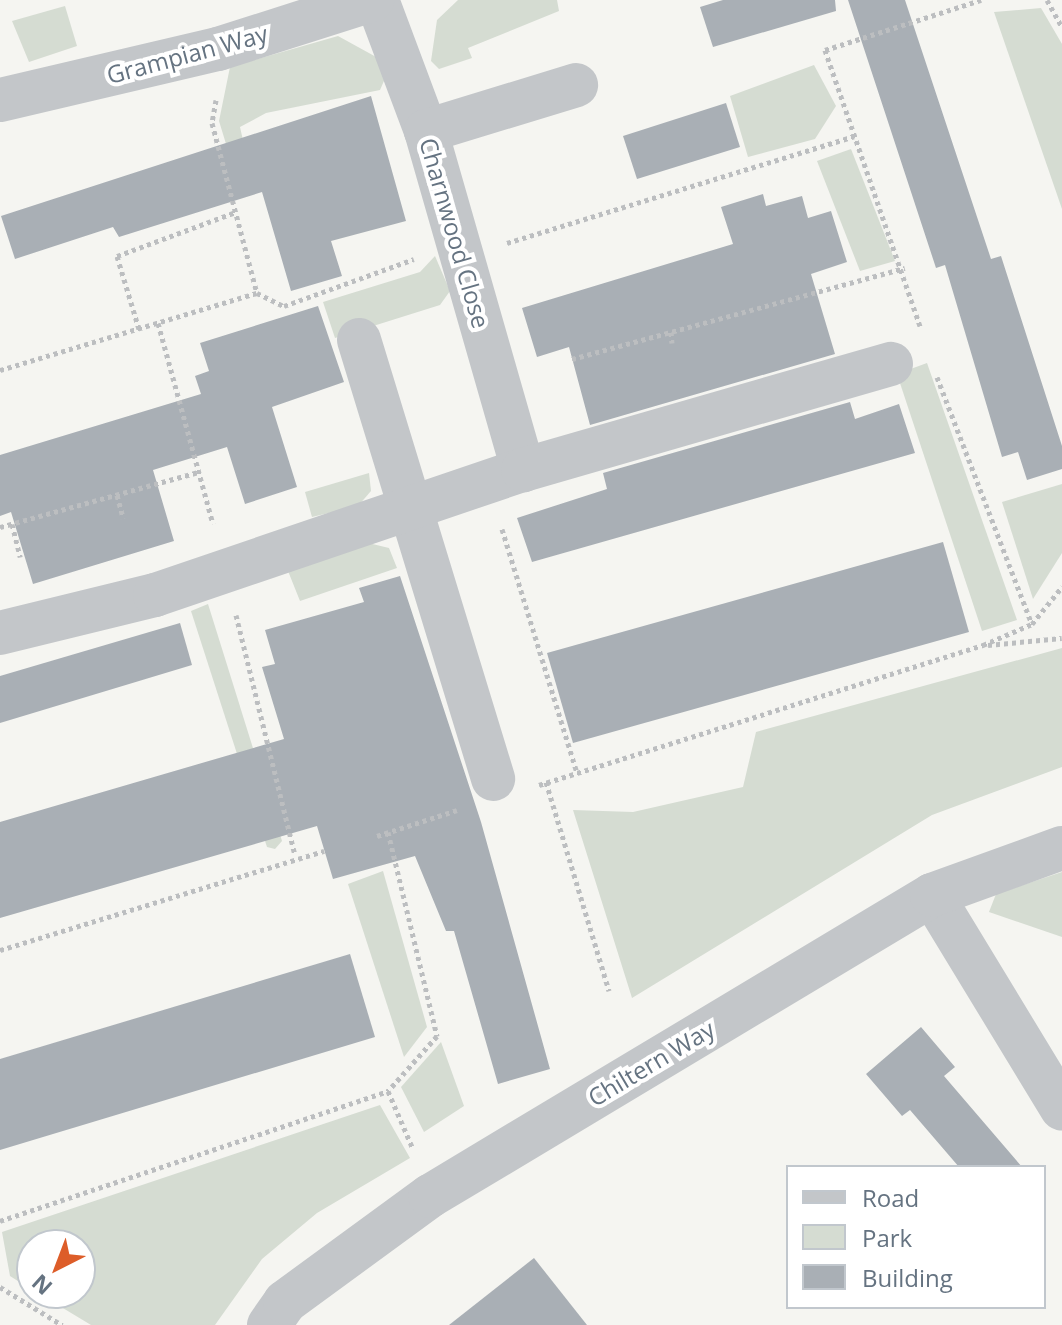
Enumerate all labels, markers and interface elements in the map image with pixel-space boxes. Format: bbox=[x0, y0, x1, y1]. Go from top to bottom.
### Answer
street label: Grampian Way bbox=[103, 19, 271, 89]
street label: Charnwood Close bbox=[414, 135, 496, 331]
street label: Chiltern Way bbox=[583, 1014, 719, 1112]
legend bbox=[786, 1165, 1046, 1309]
text: Road bbox=[862, 1181, 919, 1214]
text: Park bbox=[862, 1221, 912, 1254]
north arrow bbox=[16, 1229, 96, 1309]
text: Building bbox=[862, 1261, 953, 1294]
text: N bbox=[25, 1268, 58, 1302]

